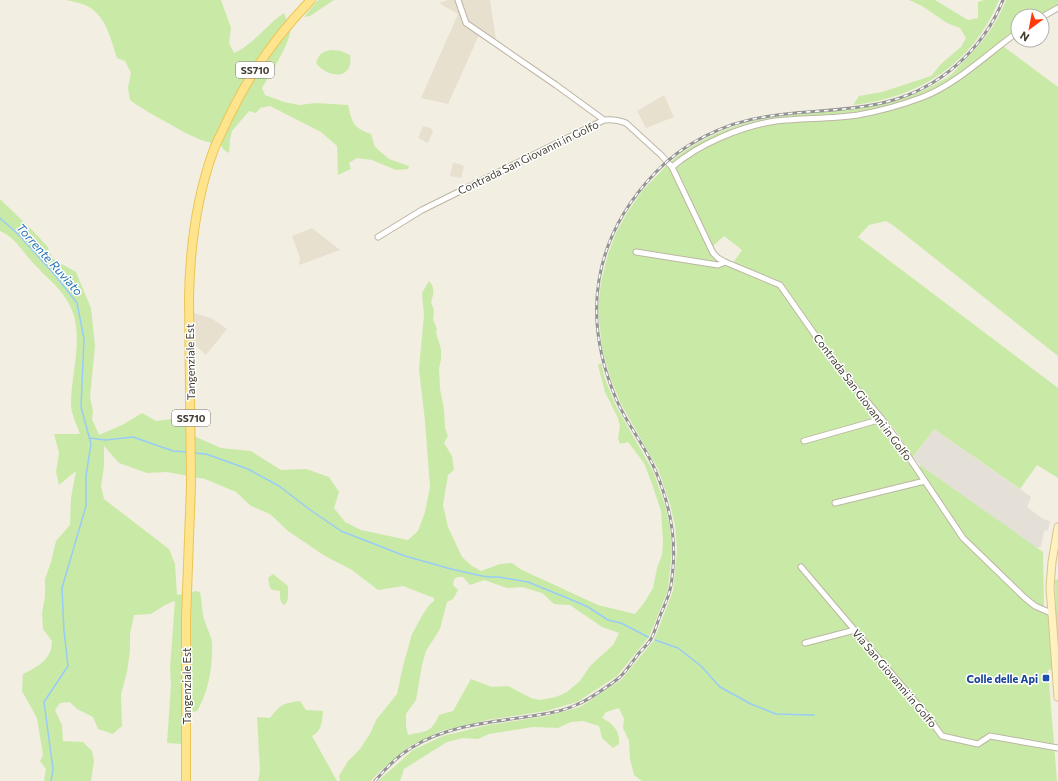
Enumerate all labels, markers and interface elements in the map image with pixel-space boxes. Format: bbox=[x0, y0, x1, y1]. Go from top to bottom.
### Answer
north arrow bbox=[1010, 8, 1050, 48]
text: N bbox=[1017, 29, 1031, 45]
road number: SS710 bbox=[236, 62, 274, 78]
street label: Contrada San Giovanni in Golfo bbox=[455, 117, 601, 197]
water label: Torrente Ruviato bbox=[14, 220, 86, 298]
street label: Tangenziale Est bbox=[183, 323, 197, 401]
street label: Contrada San Giovanni in Golfo bbox=[811, 331, 915, 463]
road number: SS710 bbox=[172, 410, 210, 426]
street label: Via San Giovanni in Golfo bbox=[850, 626, 940, 730]
street label: Tangenziale Est bbox=[180, 647, 193, 724]
place label: Colle delle Api bbox=[966, 672, 1038, 685]
marker: Colle delle Api bbox=[1041, 673, 1051, 683]

